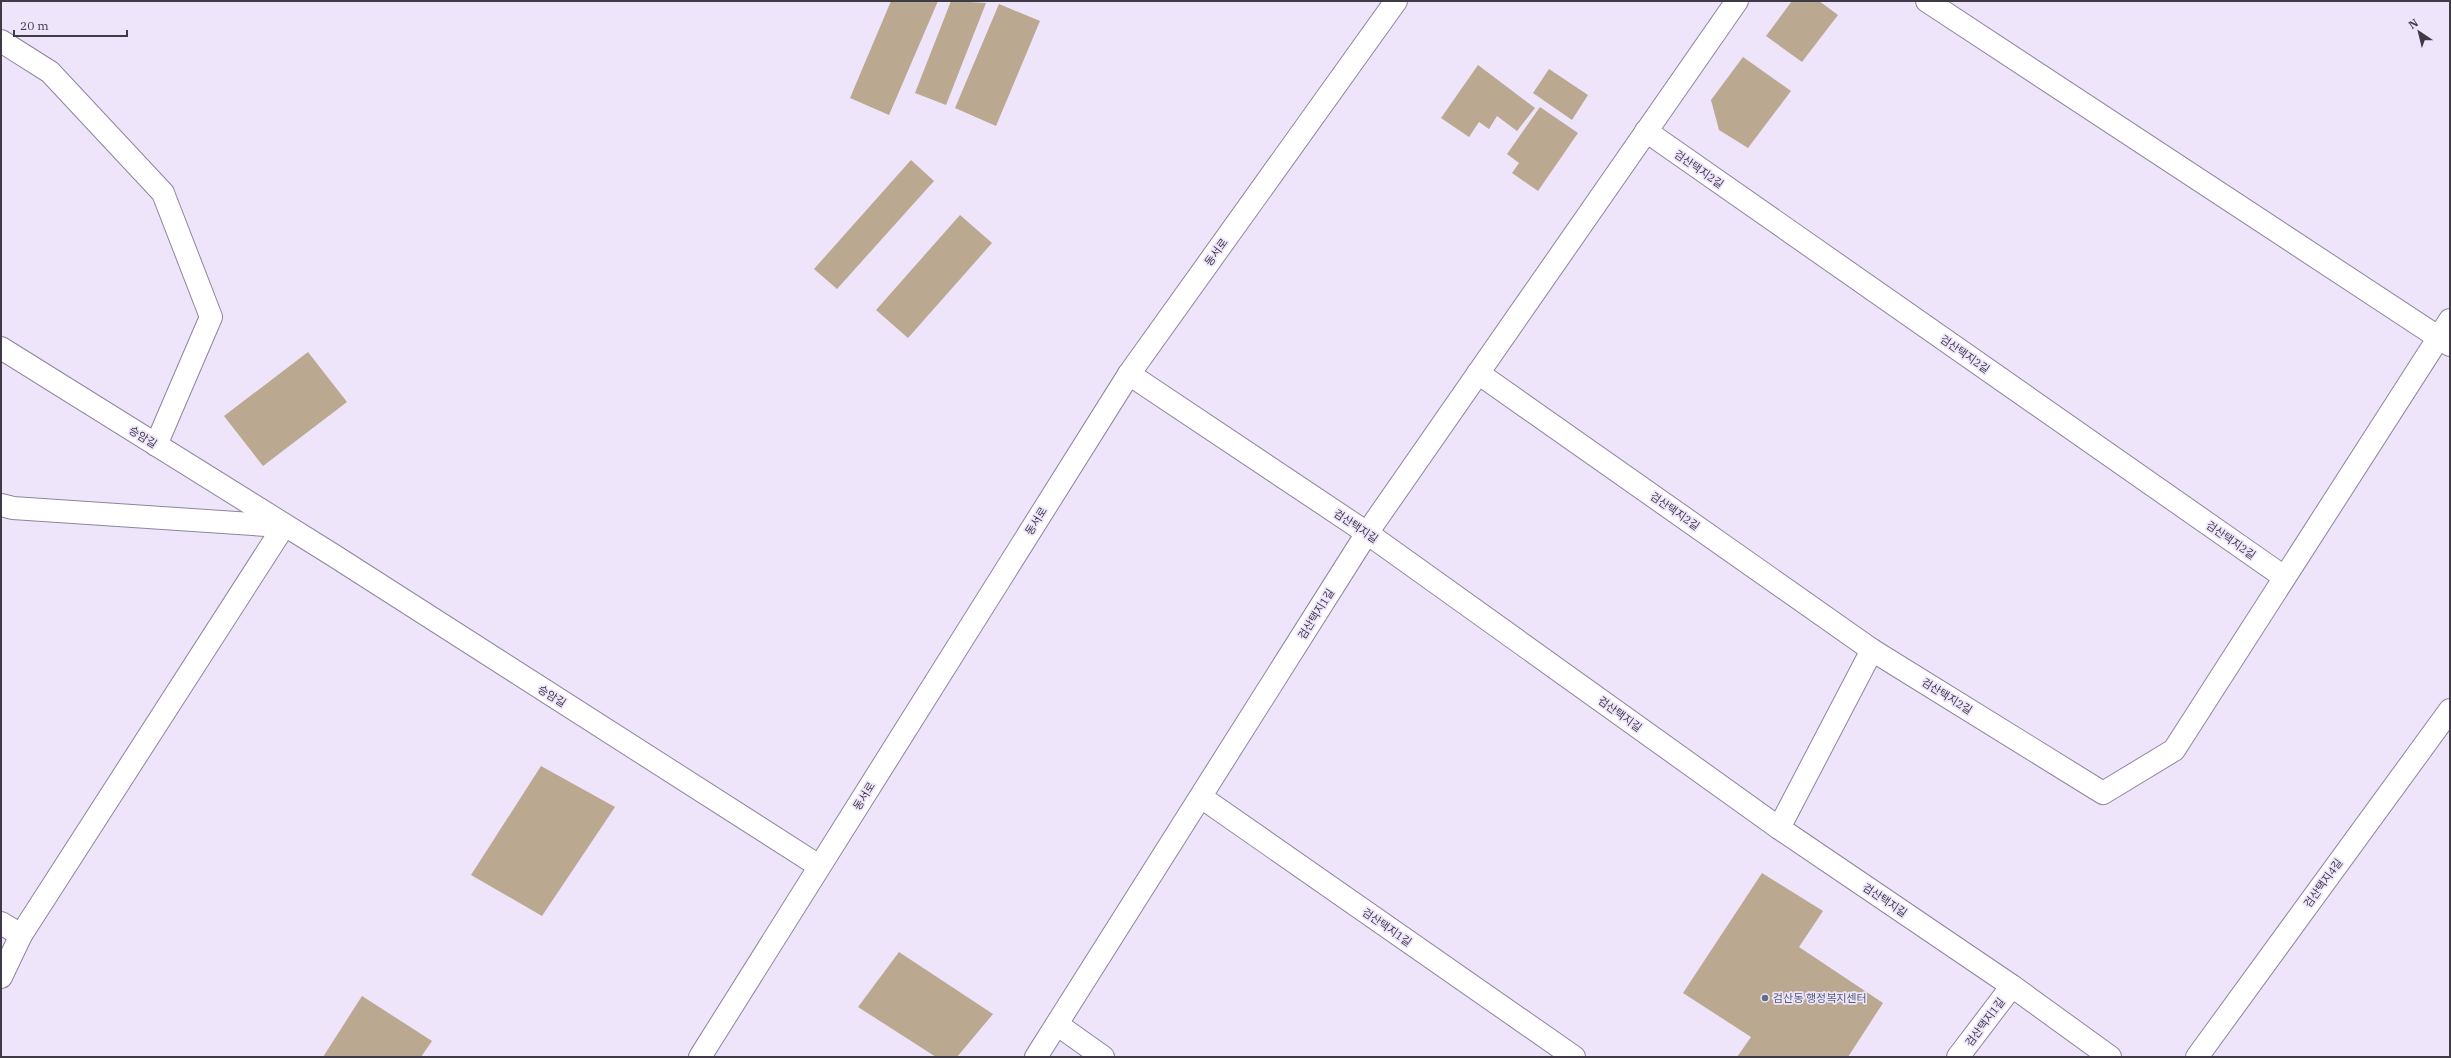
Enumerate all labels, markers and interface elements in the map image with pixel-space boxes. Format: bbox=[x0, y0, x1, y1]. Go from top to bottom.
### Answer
scale bar bbox=[14, 12, 127, 38]
north arrow bbox=[2399, 12, 2439, 52]
text: N bbox=[2406, 15, 2421, 32]
text: 20 m bbox=[20, 18, 49, 33]
street label: 검산택지2길 bbox=[1672, 147, 1726, 191]
street label: 동서로 bbox=[1201, 236, 1231, 268]
street label: 검산택지2길 bbox=[1938, 332, 1992, 376]
street label: 승암길 bbox=[126, 423, 160, 451]
street label: 검산택지2길 bbox=[1648, 489, 1702, 533]
street label: 동서로 bbox=[1022, 504, 1050, 538]
street label: 검산택지길 bbox=[1331, 506, 1381, 546]
street label: 검산택지2길 bbox=[2204, 518, 2258, 562]
street label: 검산택지1길 bbox=[1295, 586, 1337, 642]
street label: 검산택지2길 bbox=[1919, 675, 1975, 717]
street label: 승암길 bbox=[535, 682, 569, 710]
street label: 검산택지길 bbox=[1595, 693, 1645, 735]
street label: 동서로 bbox=[850, 779, 878, 813]
street label: 검산택지4길 bbox=[2301, 856, 2345, 910]
street label: 검산택지길 bbox=[1860, 880, 1910, 920]
street label: 검산택지1길 bbox=[1360, 905, 1414, 949]
place label: 검산동 행정복지센터 bbox=[1773, 991, 1867, 1005]
marker: 검산동 행정복지센터 bbox=[1760, 993, 1770, 1003]
street label: 검산택지1길 bbox=[1962, 995, 2008, 1049]

